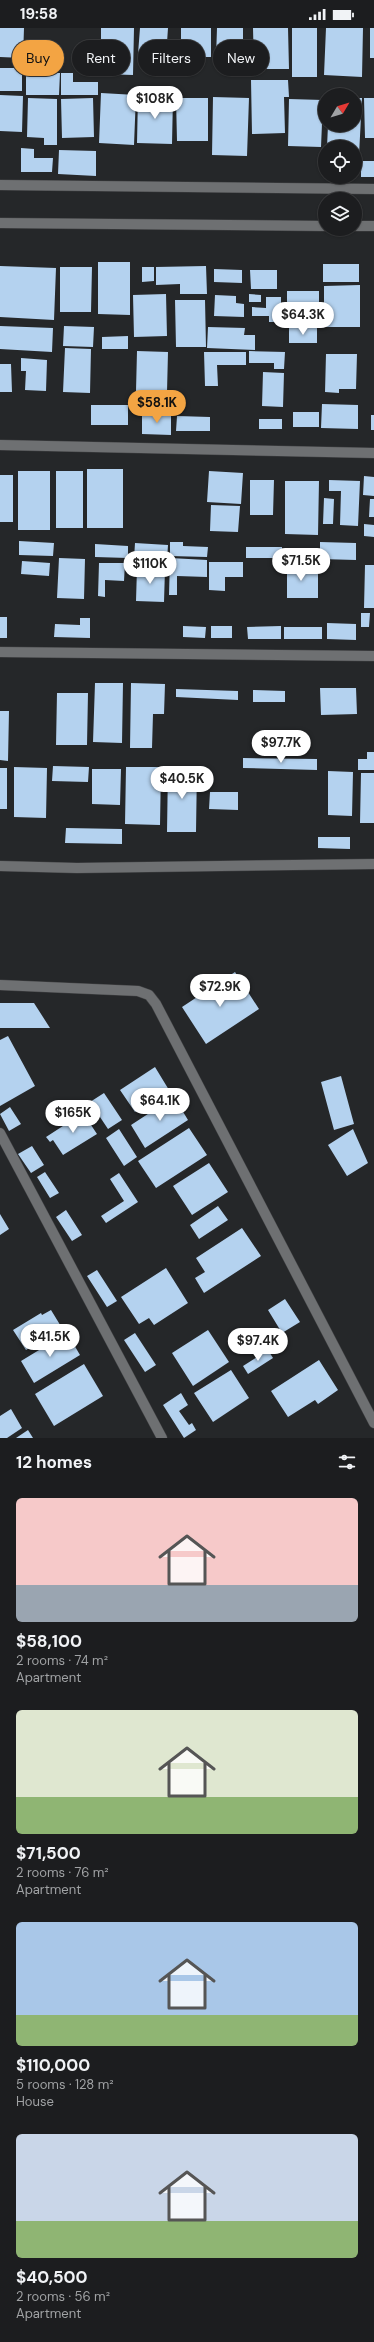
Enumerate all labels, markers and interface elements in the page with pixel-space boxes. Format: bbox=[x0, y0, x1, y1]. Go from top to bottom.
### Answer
text: 19:58 bbox=[20, 4, 58, 24]
chip: Buy bbox=[12, 40, 64, 76]
chip: Rent bbox=[72, 40, 130, 76]
chip: Filters bbox=[138, 40, 205, 76]
chip: New bbox=[213, 40, 269, 76]
pin: $108K bbox=[127, 86, 183, 120]
north arrow bbox=[318, 88, 362, 132]
map controls bbox=[318, 88, 362, 236]
text: $108K bbox=[136, 90, 174, 107]
button: locate bbox=[318, 140, 362, 184]
button: layers bbox=[318, 192, 362, 236]
pin: $64.3K bbox=[270, 302, 336, 336]
text: $64.3K bbox=[281, 306, 325, 323]
pin: $58.1K bbox=[124, 390, 190, 424]
text: $58.1K bbox=[137, 394, 177, 411]
pin: $71.5K bbox=[268, 548, 334, 582]
pin: $110K bbox=[122, 551, 178, 585]
text: $71.5K bbox=[281, 552, 321, 569]
text: $110K bbox=[133, 555, 167, 572]
pin: $97.7K bbox=[248, 730, 314, 764]
text: $97.7K bbox=[261, 734, 301, 751]
pin: $40.5K bbox=[149, 766, 215, 800]
text: $40.5K bbox=[160, 770, 204, 787]
pin: $72.9K bbox=[187, 974, 253, 1008]
text: $72.9K bbox=[199, 978, 241, 995]
pin: $64.1K bbox=[127, 1088, 193, 1122]
text: $64.1K bbox=[140, 1092, 180, 1109]
pin: $165K bbox=[45, 1100, 101, 1134]
text: $165K bbox=[54, 1104, 92, 1121]
pin: $41.5K bbox=[17, 1324, 83, 1358]
text: $41.5K bbox=[30, 1328, 70, 1345]
pin: $97.4K bbox=[225, 1328, 291, 1362]
text: $97.4K bbox=[237, 1332, 279, 1349]
text: 12 homes bbox=[16, 1451, 92, 1473]
icon: filters bbox=[336, 1451, 358, 1473]
icon: home bbox=[151, 1524, 223, 1596]
text: $58,100 bbox=[16, 1630, 82, 1652]
text: 2 rooms · 74 m² bbox=[16, 1652, 108, 1669]
text: Apartment bbox=[16, 1669, 81, 1686]
icon: home bbox=[151, 1736, 223, 1808]
text: $71,500 bbox=[16, 1842, 81, 1864]
text: 2 rooms · 76 m² bbox=[16, 1864, 109, 1881]
text: Apartment bbox=[16, 1881, 81, 1898]
icon: home bbox=[151, 1948, 223, 2020]
text: $110,000 bbox=[16, 2054, 90, 2076]
text: 5 rooms · 128 m² bbox=[16, 2076, 114, 2093]
text: House bbox=[16, 2093, 54, 2110]
icon: home bbox=[151, 2160, 223, 2232]
text: $40,500 bbox=[16, 2266, 87, 2288]
text: 2 rooms · 56 m² bbox=[16, 2288, 110, 2305]
text: Apartment bbox=[16, 2305, 81, 2322]

